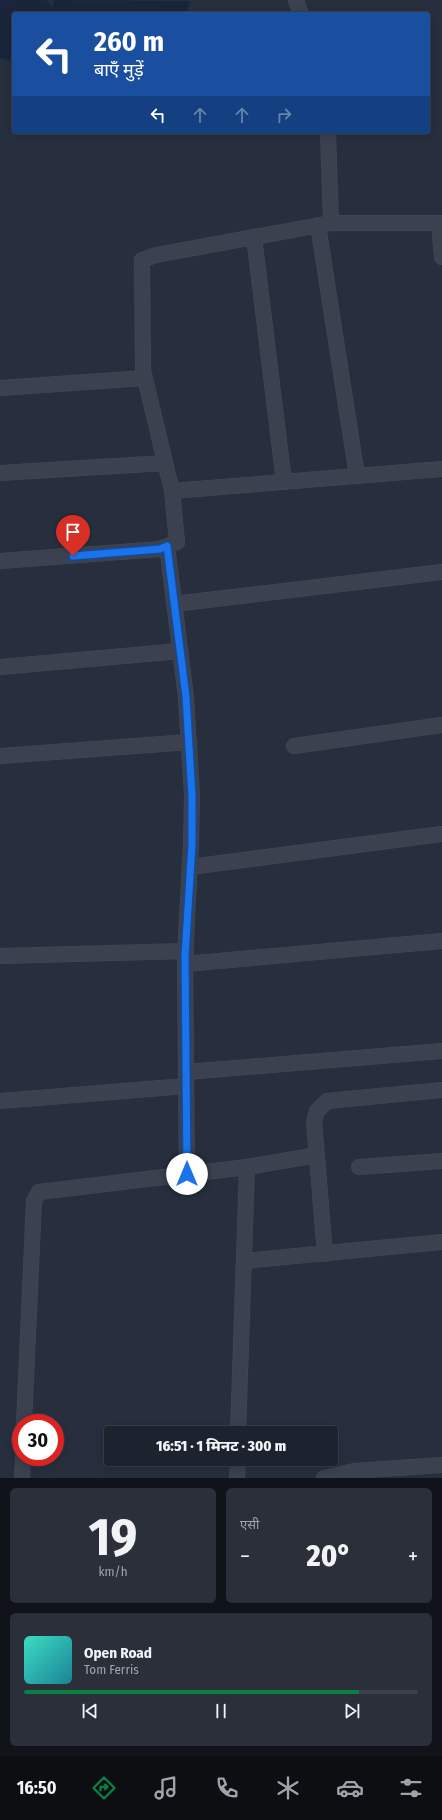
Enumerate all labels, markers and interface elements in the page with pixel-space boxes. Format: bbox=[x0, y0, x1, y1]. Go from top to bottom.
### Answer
text: 260 m bbox=[94, 25, 164, 58]
icon: left bbox=[28, 28, 80, 80]
text: बाएँ मुड़ें bbox=[94, 59, 144, 81]
icon: left bbox=[147, 104, 169, 126]
icon: ahead bbox=[189, 104, 211, 126]
icon: ahead bbox=[231, 104, 253, 126]
icon: right bbox=[273, 104, 295, 126]
pin bbox=[56, 515, 90, 556]
icon: arrive bbox=[62, 521, 84, 543]
position arrow bbox=[166, 1153, 208, 1195]
speed limit sign: 30 bbox=[12, 1414, 64, 1466]
text: 16:51 · 1 मिनट · 300 m bbox=[156, 1437, 286, 1455]
text: 19 bbox=[89, 1506, 137, 1569]
text: एसी bbox=[240, 1517, 259, 1532]
text: 20° bbox=[307, 1538, 351, 1574]
text: − bbox=[240, 1543, 250, 1570]
text: + bbox=[408, 1543, 418, 1570]
text: km/h bbox=[99, 1564, 128, 1579]
text: Open Road bbox=[84, 1644, 152, 1662]
text: Tom Ferris bbox=[84, 1662, 139, 1677]
icon: previous bbox=[79, 1700, 101, 1722]
icon: pause bbox=[210, 1700, 232, 1722]
icon: next bbox=[341, 1700, 363, 1722]
icon: directions bbox=[90, 1774, 118, 1802]
icon: music bbox=[152, 1774, 180, 1802]
icon: phone bbox=[213, 1774, 241, 1802]
icon: climate bbox=[274, 1774, 302, 1802]
icon: car bbox=[336, 1774, 364, 1802]
icon: filters bbox=[397, 1774, 425, 1802]
text: 16:50 bbox=[17, 1777, 57, 1799]

